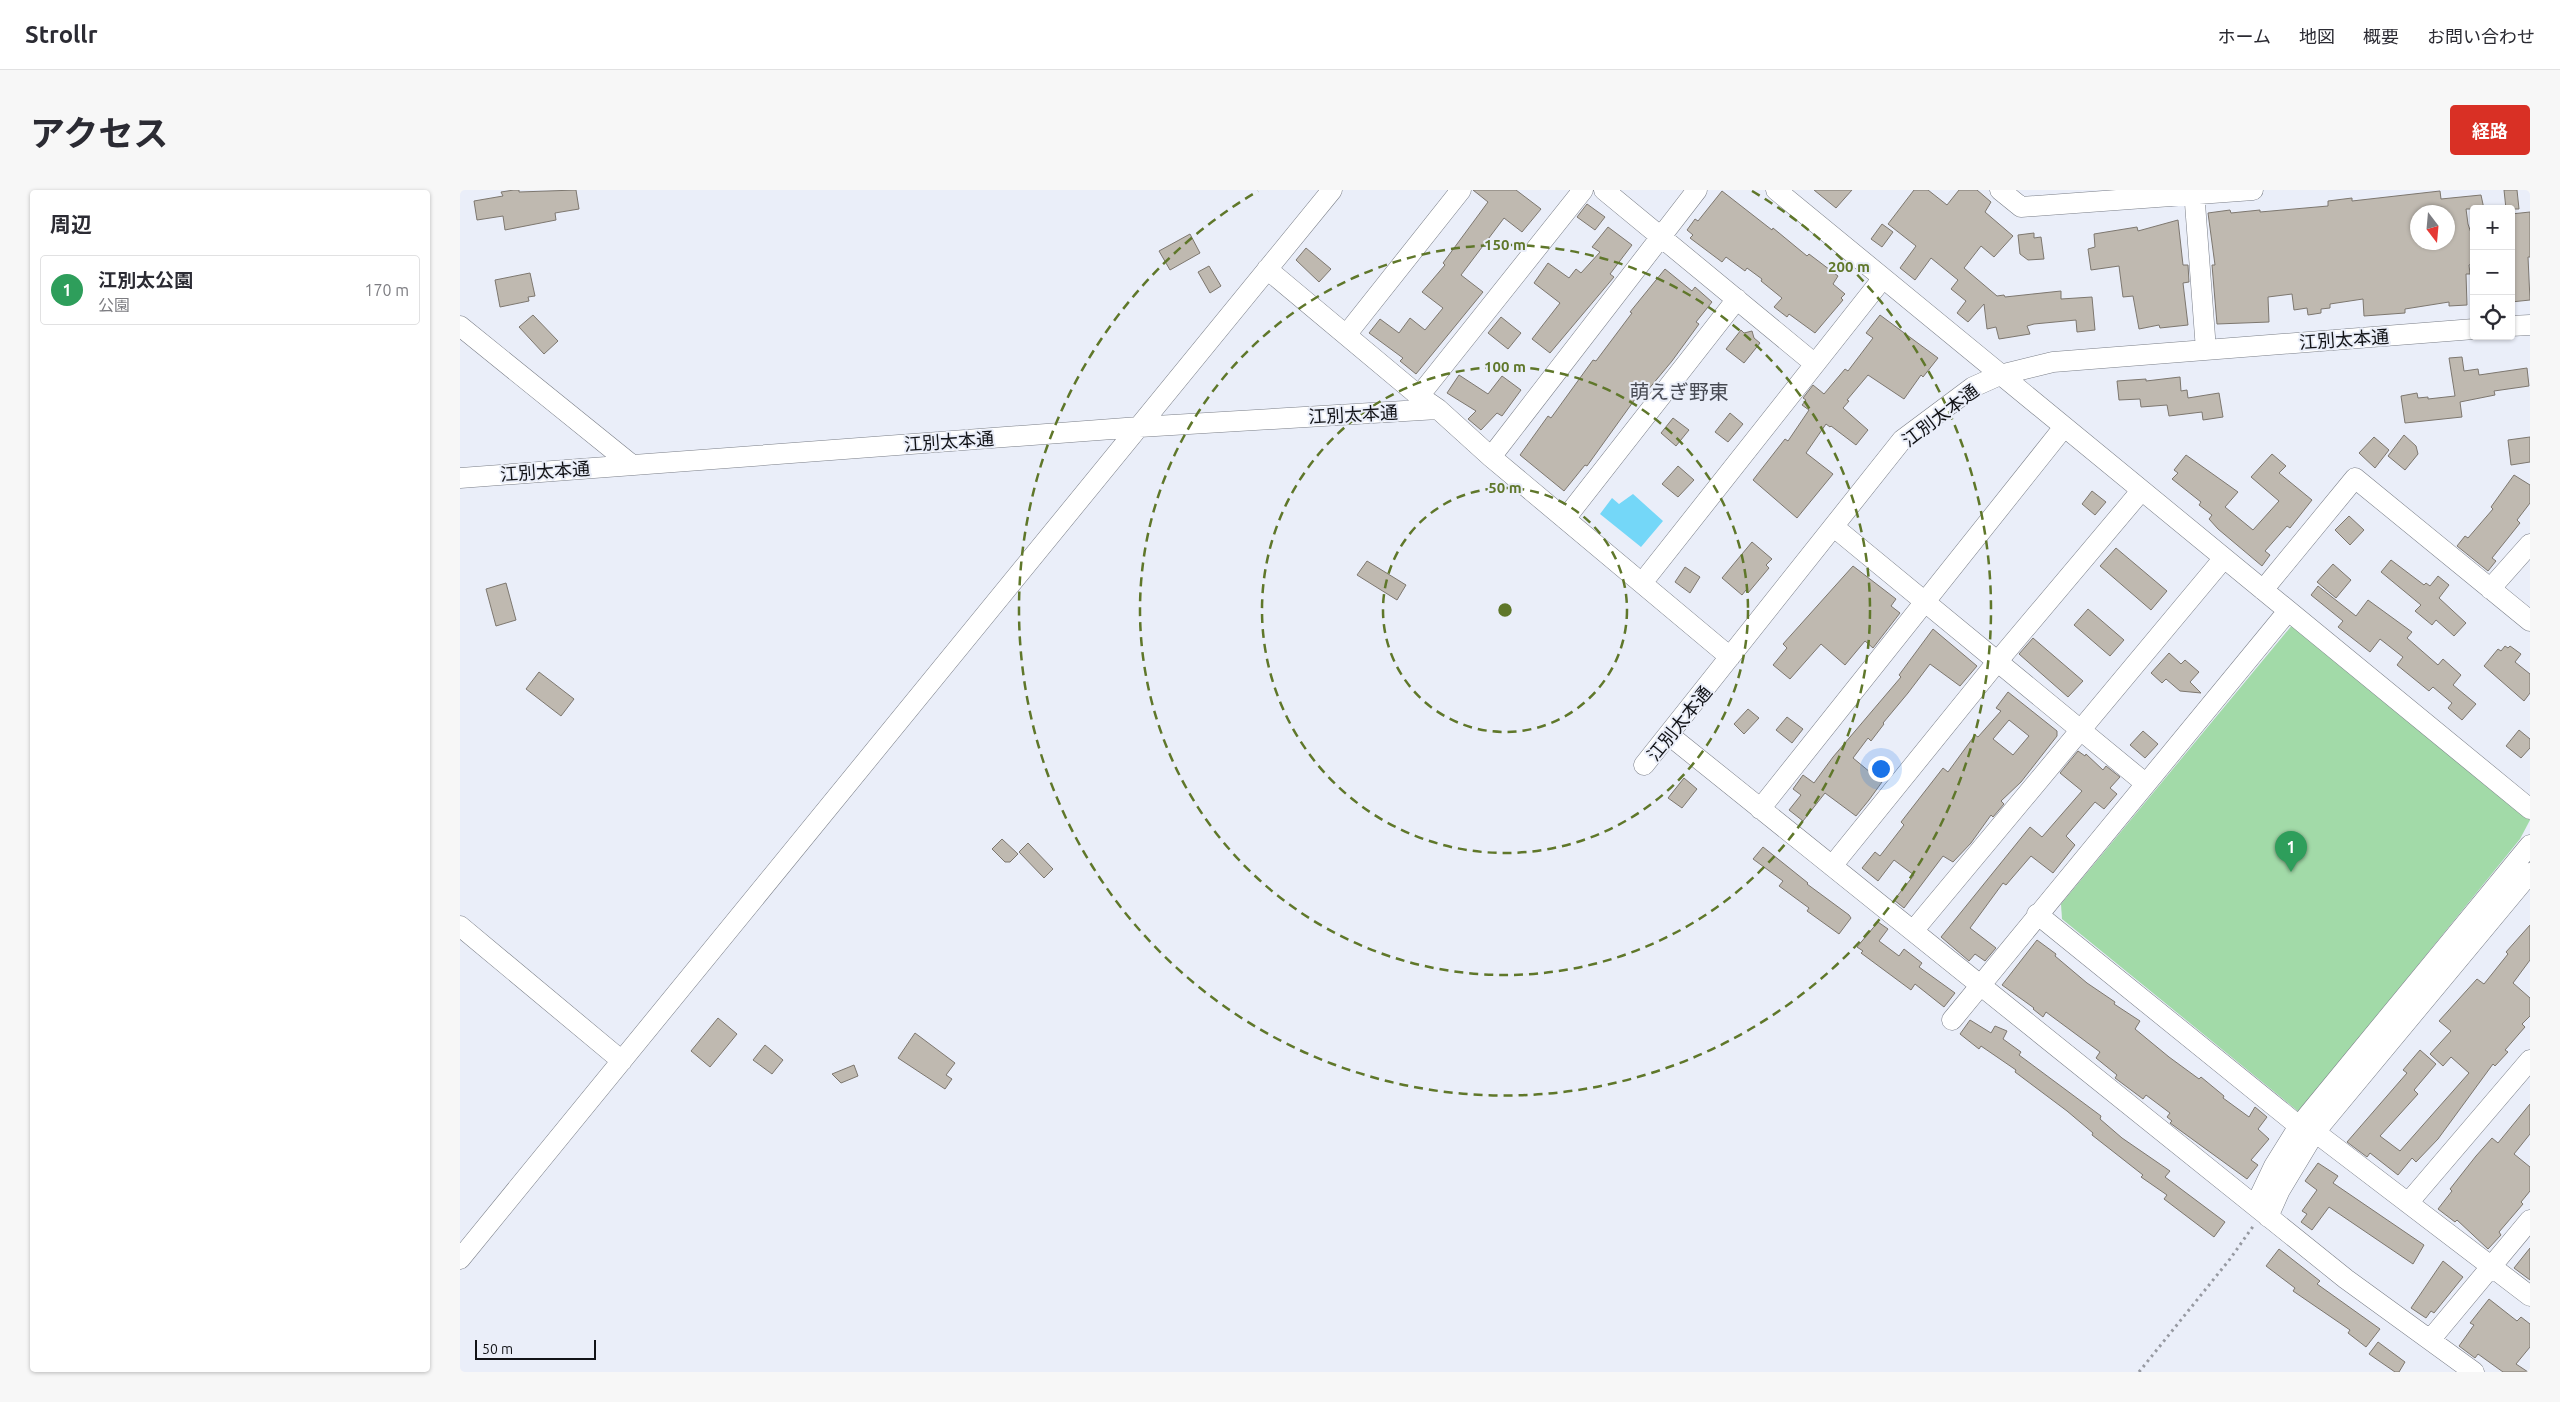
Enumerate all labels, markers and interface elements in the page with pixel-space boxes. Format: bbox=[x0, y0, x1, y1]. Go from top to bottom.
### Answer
text: Strollr bbox=[25, 21, 98, 48]
text: ホーム bbox=[2218, 26, 2271, 46]
text: 地図 bbox=[2299, 26, 2335, 46]
text: 概要 bbox=[2363, 26, 2399, 46]
text: お問い合わせ bbox=[2427, 26, 2535, 46]
button: 経路 bbox=[2450, 105, 2530, 155]
text: アクセス bbox=[30, 113, 168, 153]
north arrow bbox=[2410, 205, 2455, 250]
map controls bbox=[2470, 205, 2515, 340]
button: + bbox=[2470, 205, 2515, 250]
text: 周辺 bbox=[50, 212, 92, 236]
text: 150 m bbox=[1484, 236, 1526, 253]
button: − bbox=[2470, 250, 2515, 295]
text: 200 m bbox=[1828, 258, 1870, 275]
text: 江別太公園 bbox=[98, 269, 193, 291]
text: 1 bbox=[62, 281, 72, 299]
text: 170 m bbox=[364, 281, 409, 299]
button: locate bbox=[2470, 295, 2515, 340]
text: 公園 bbox=[98, 296, 130, 314]
street label: 江別太本通 bbox=[2298, 326, 2390, 352]
text: 100 m bbox=[1484, 358, 1526, 375]
district label: 萌えぎ野東 bbox=[1629, 380, 1729, 403]
street label: 江別太本通 bbox=[1898, 380, 1982, 450]
street label: 江別太本通 bbox=[1308, 402, 1398, 426]
street label: 江別太本通 bbox=[903, 428, 995, 454]
street label: 江別太本通 bbox=[499, 458, 591, 484]
text: 50 m bbox=[1488, 479, 1522, 496]
centre of rings bbox=[1496, 601, 1514, 619]
street label: 江別太本通 bbox=[1643, 682, 1715, 764]
your location bbox=[1868, 756, 1894, 782]
pin: 1 bbox=[2275, 831, 2307, 872]
scale bar bbox=[475, 1337, 596, 1360]
text: 50 m bbox=[482, 1341, 513, 1357]

